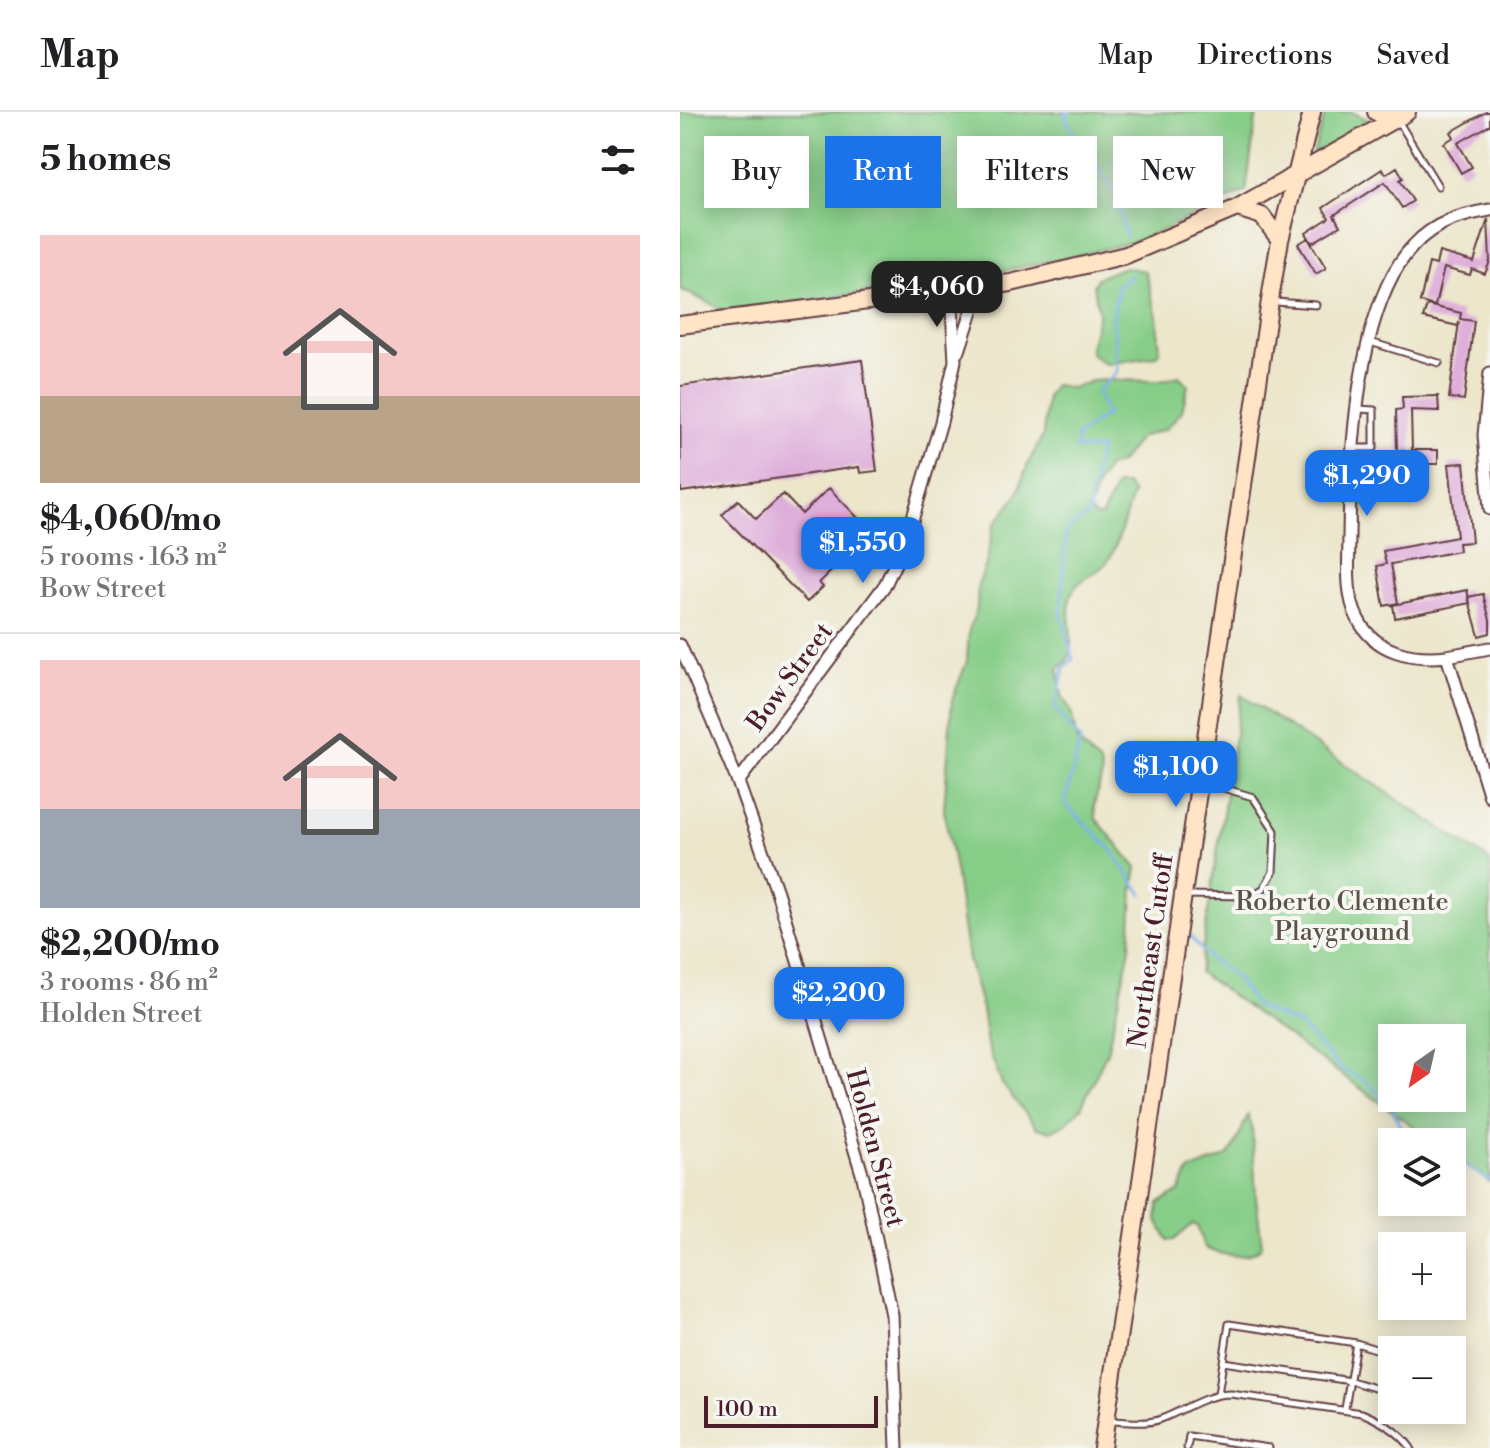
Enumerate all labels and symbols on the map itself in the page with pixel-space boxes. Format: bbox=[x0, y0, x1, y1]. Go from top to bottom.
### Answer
pin: $4,060 bbox=[872, 261, 1002, 329]
pin: $1,290 bbox=[1302, 450, 1432, 518]
pin: $1,550 bbox=[798, 517, 928, 585]
street label: Bow Street bbox=[739, 617, 840, 738]
pin: $1,100 bbox=[1111, 741, 1241, 809]
street label: Northeast Cutoff bbox=[1122, 851, 1181, 1050]
park label: Roberto Clemente Playground bbox=[1235, 886, 1449, 948]
pin: $2,200 bbox=[774, 967, 904, 1035]
north arrow bbox=[1378, 1024, 1466, 1112]
street label: Holden Street bbox=[839, 1065, 911, 1231]
scale bar bbox=[704, 1392, 878, 1428]

